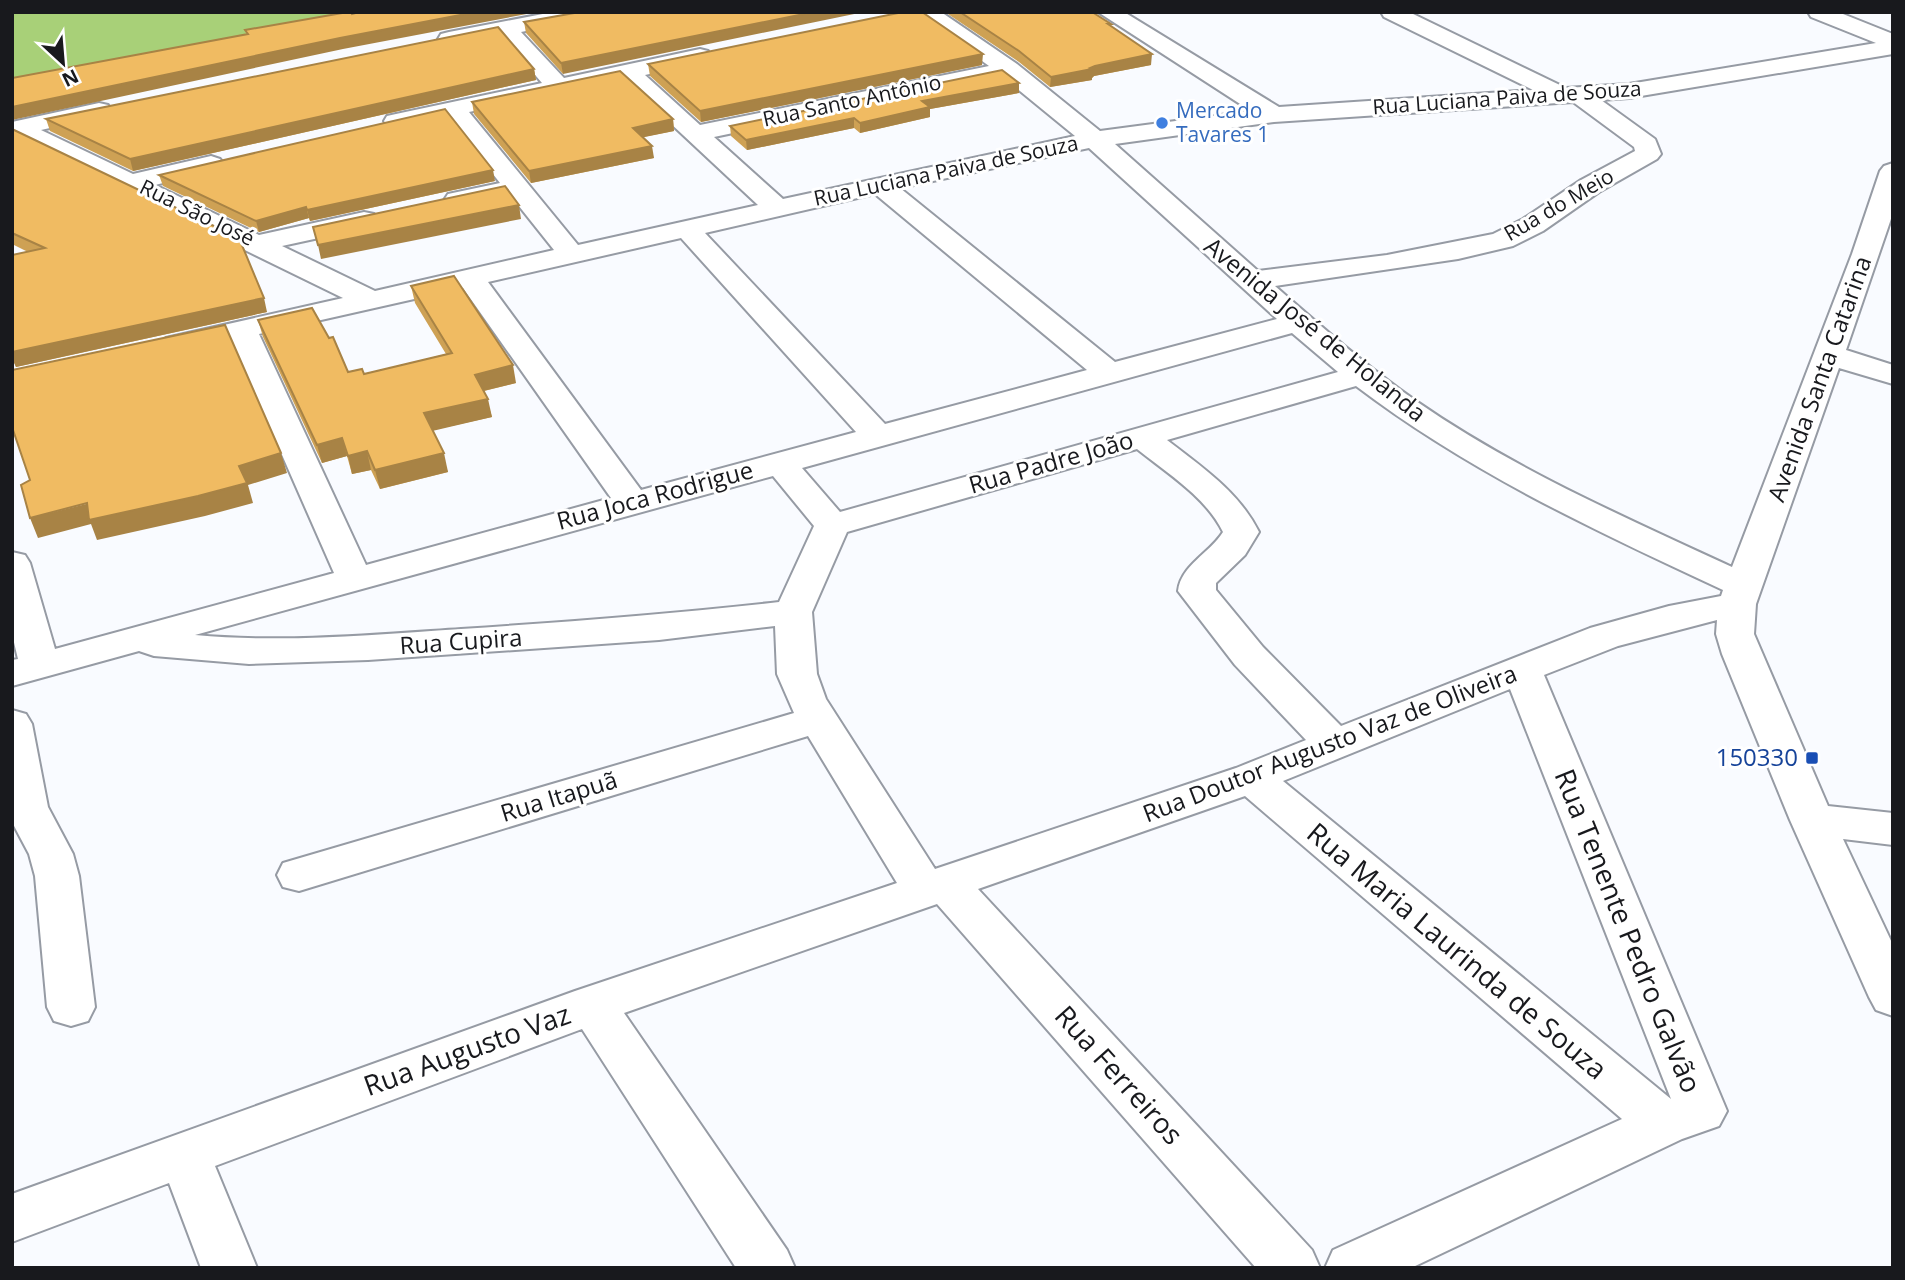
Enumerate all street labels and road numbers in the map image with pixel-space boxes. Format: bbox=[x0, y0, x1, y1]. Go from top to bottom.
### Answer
street label: Rua Santo Antônio bbox=[760, 67, 944, 133]
street label: Rua Luciana Paiva de Souza bbox=[1371, 74, 1642, 120]
street label: Rua Luciana Paiva de Souza bbox=[811, 128, 1081, 212]
street label: Rua do Meio bbox=[1498, 161, 1619, 247]
street label: Rua São José bbox=[135, 172, 259, 252]
street label: Avenida José de Holanda bbox=[1198, 229, 1434, 429]
street label: Avenida Santa Catarina bbox=[1759, 251, 1878, 506]
street label: Rua Padre João bbox=[964, 422, 1137, 501]
street label: Rua Joca Rodrigue bbox=[553, 452, 756, 537]
street label: Rua Cupira bbox=[398, 620, 523, 661]
street label: Rua Doutor Augusto Vaz de Oliveira bbox=[1138, 656, 1521, 829]
street label: Rua Itapuã bbox=[496, 762, 621, 829]
street label: Rua Tenente Pedro Galvão bbox=[1546, 763, 1711, 1098]
street label: Rua Maria Laurinda de Souza bbox=[1300, 813, 1616, 1087]
street label: Rua Augusto Vaz bbox=[358, 994, 575, 1104]
street label: Rua Ferreiros bbox=[1047, 997, 1192, 1152]

